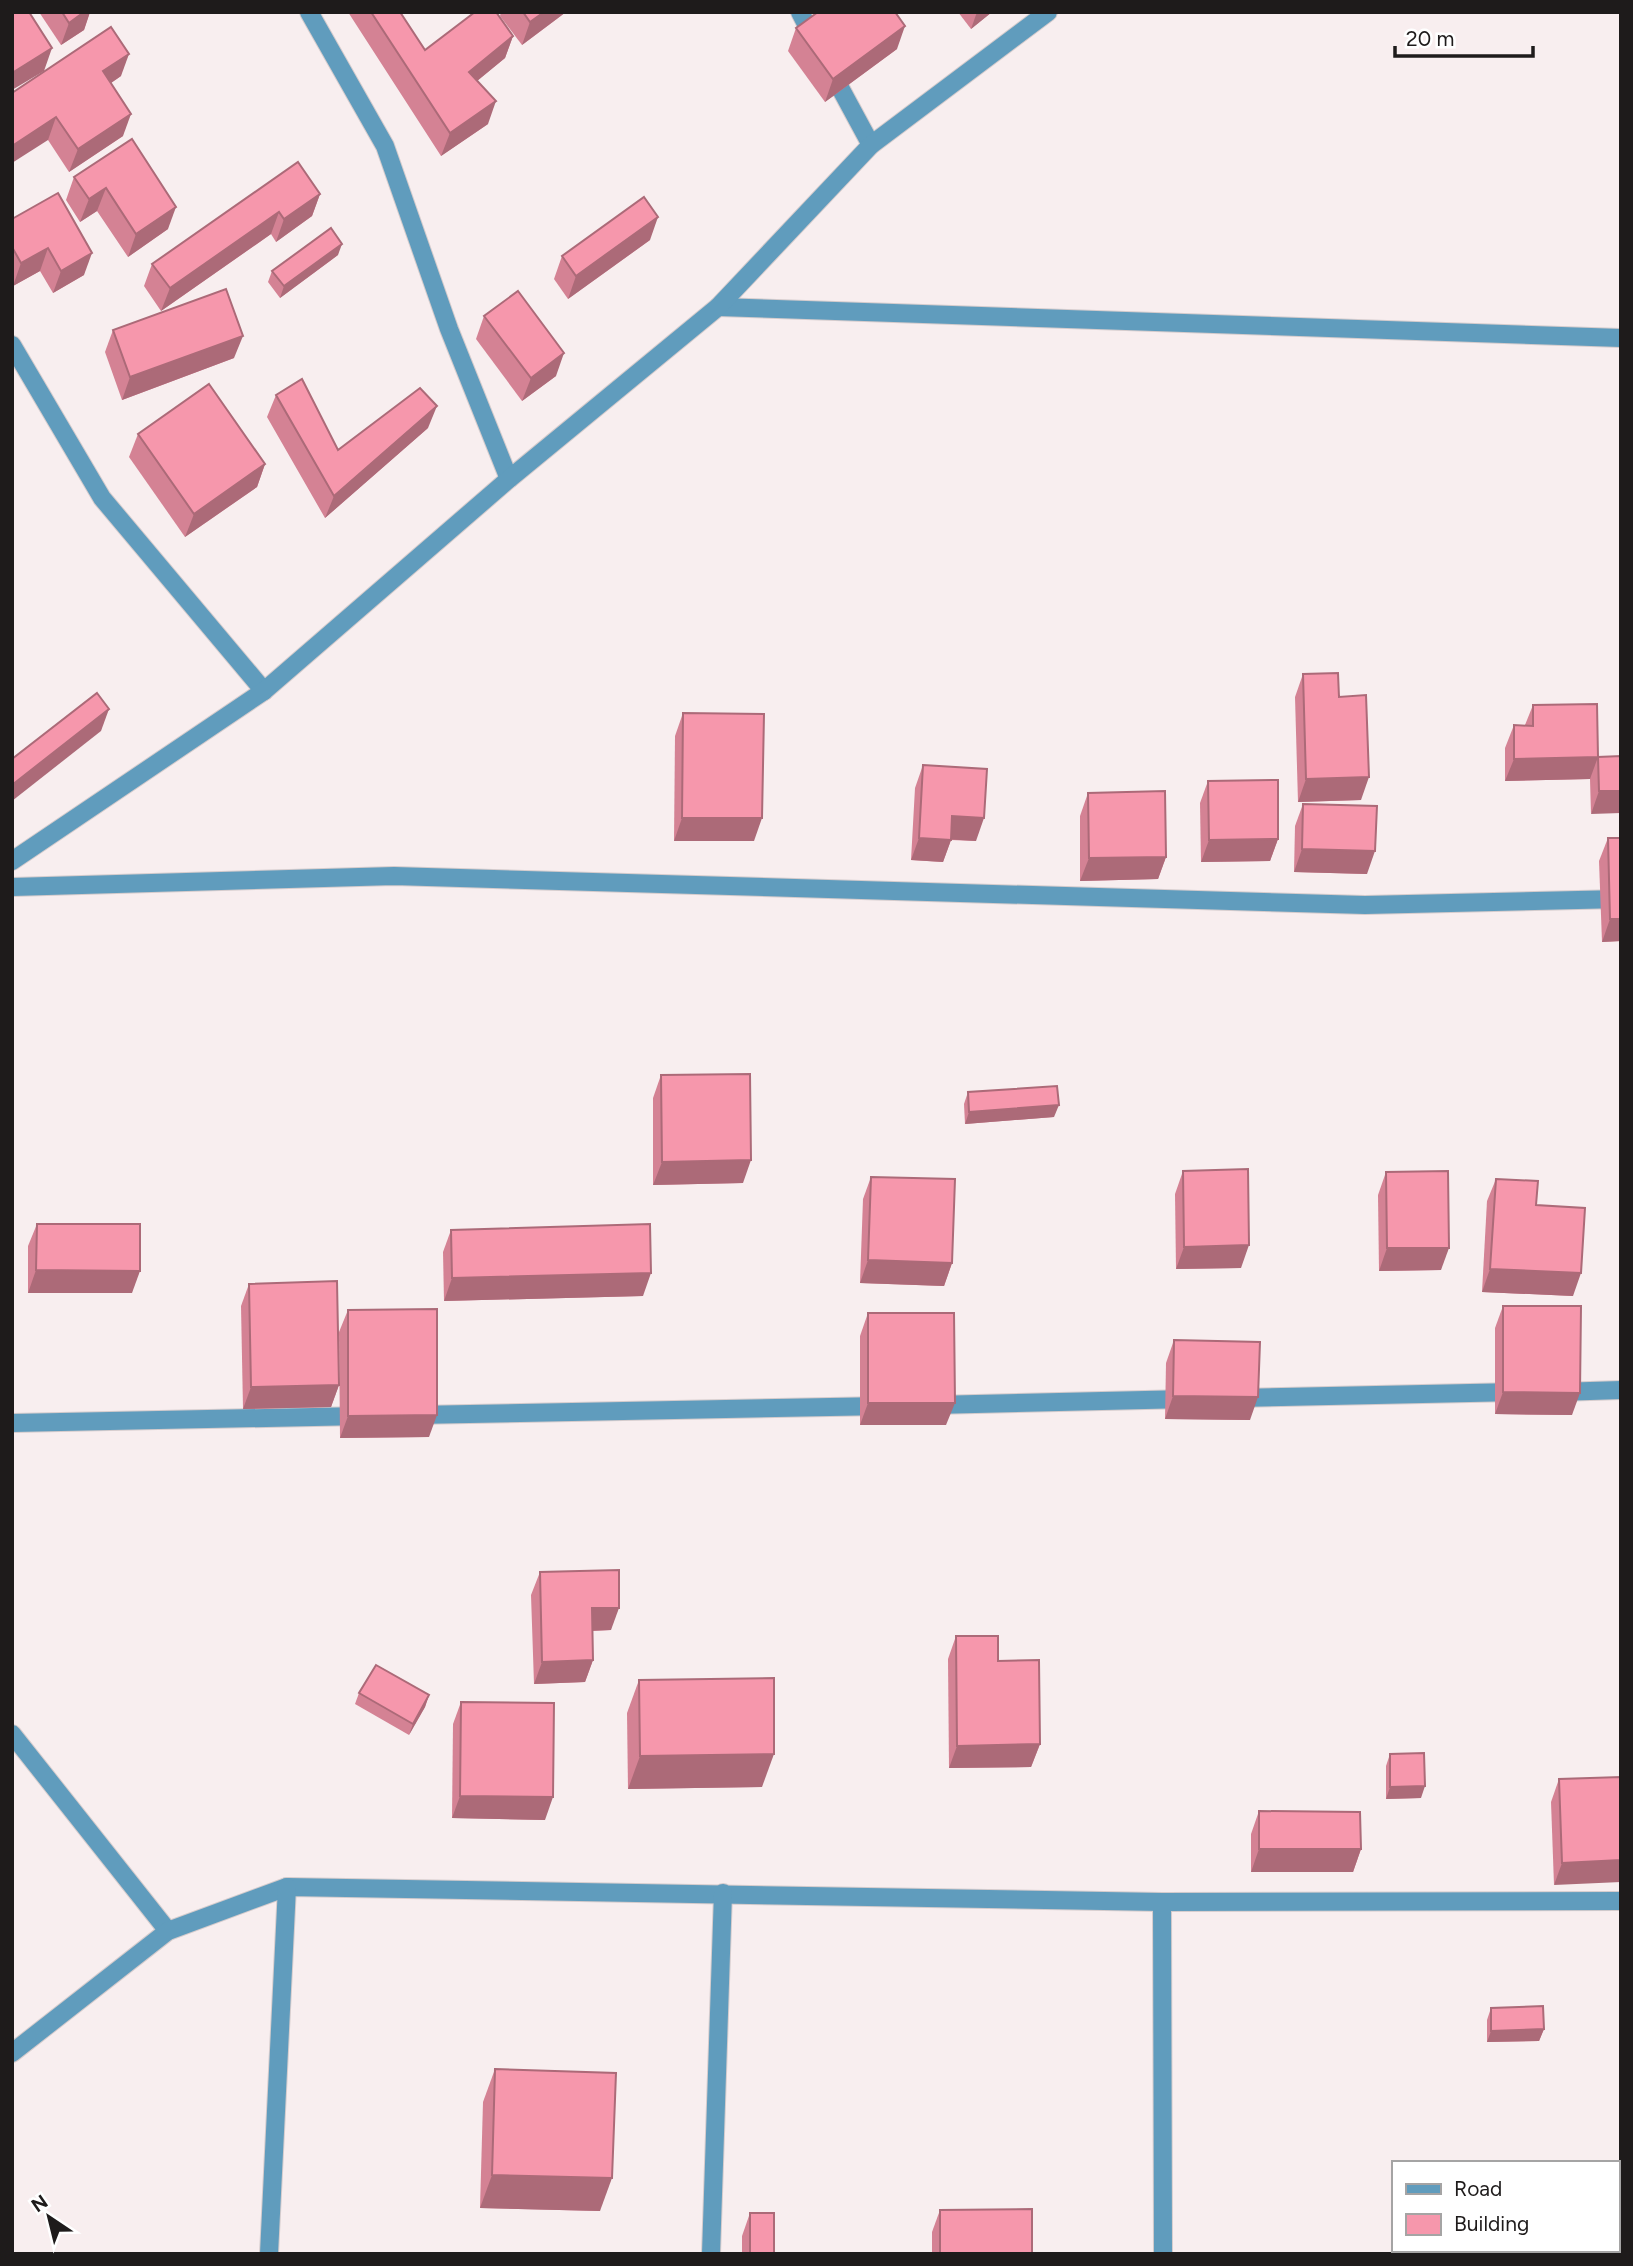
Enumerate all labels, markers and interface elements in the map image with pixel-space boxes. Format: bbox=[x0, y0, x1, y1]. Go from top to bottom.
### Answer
scale bar bbox=[1395, 14, 1533, 58]
text: 20 m bbox=[1406, 26, 1454, 51]
legend bbox=[1392, 2161, 1619, 2252]
text: Road bbox=[1454, 2176, 1502, 2201]
north arrow bbox=[14, 2182, 84, 2252]
text: N bbox=[27, 2190, 52, 2217]
text: Building bbox=[1454, 2211, 1529, 2236]

